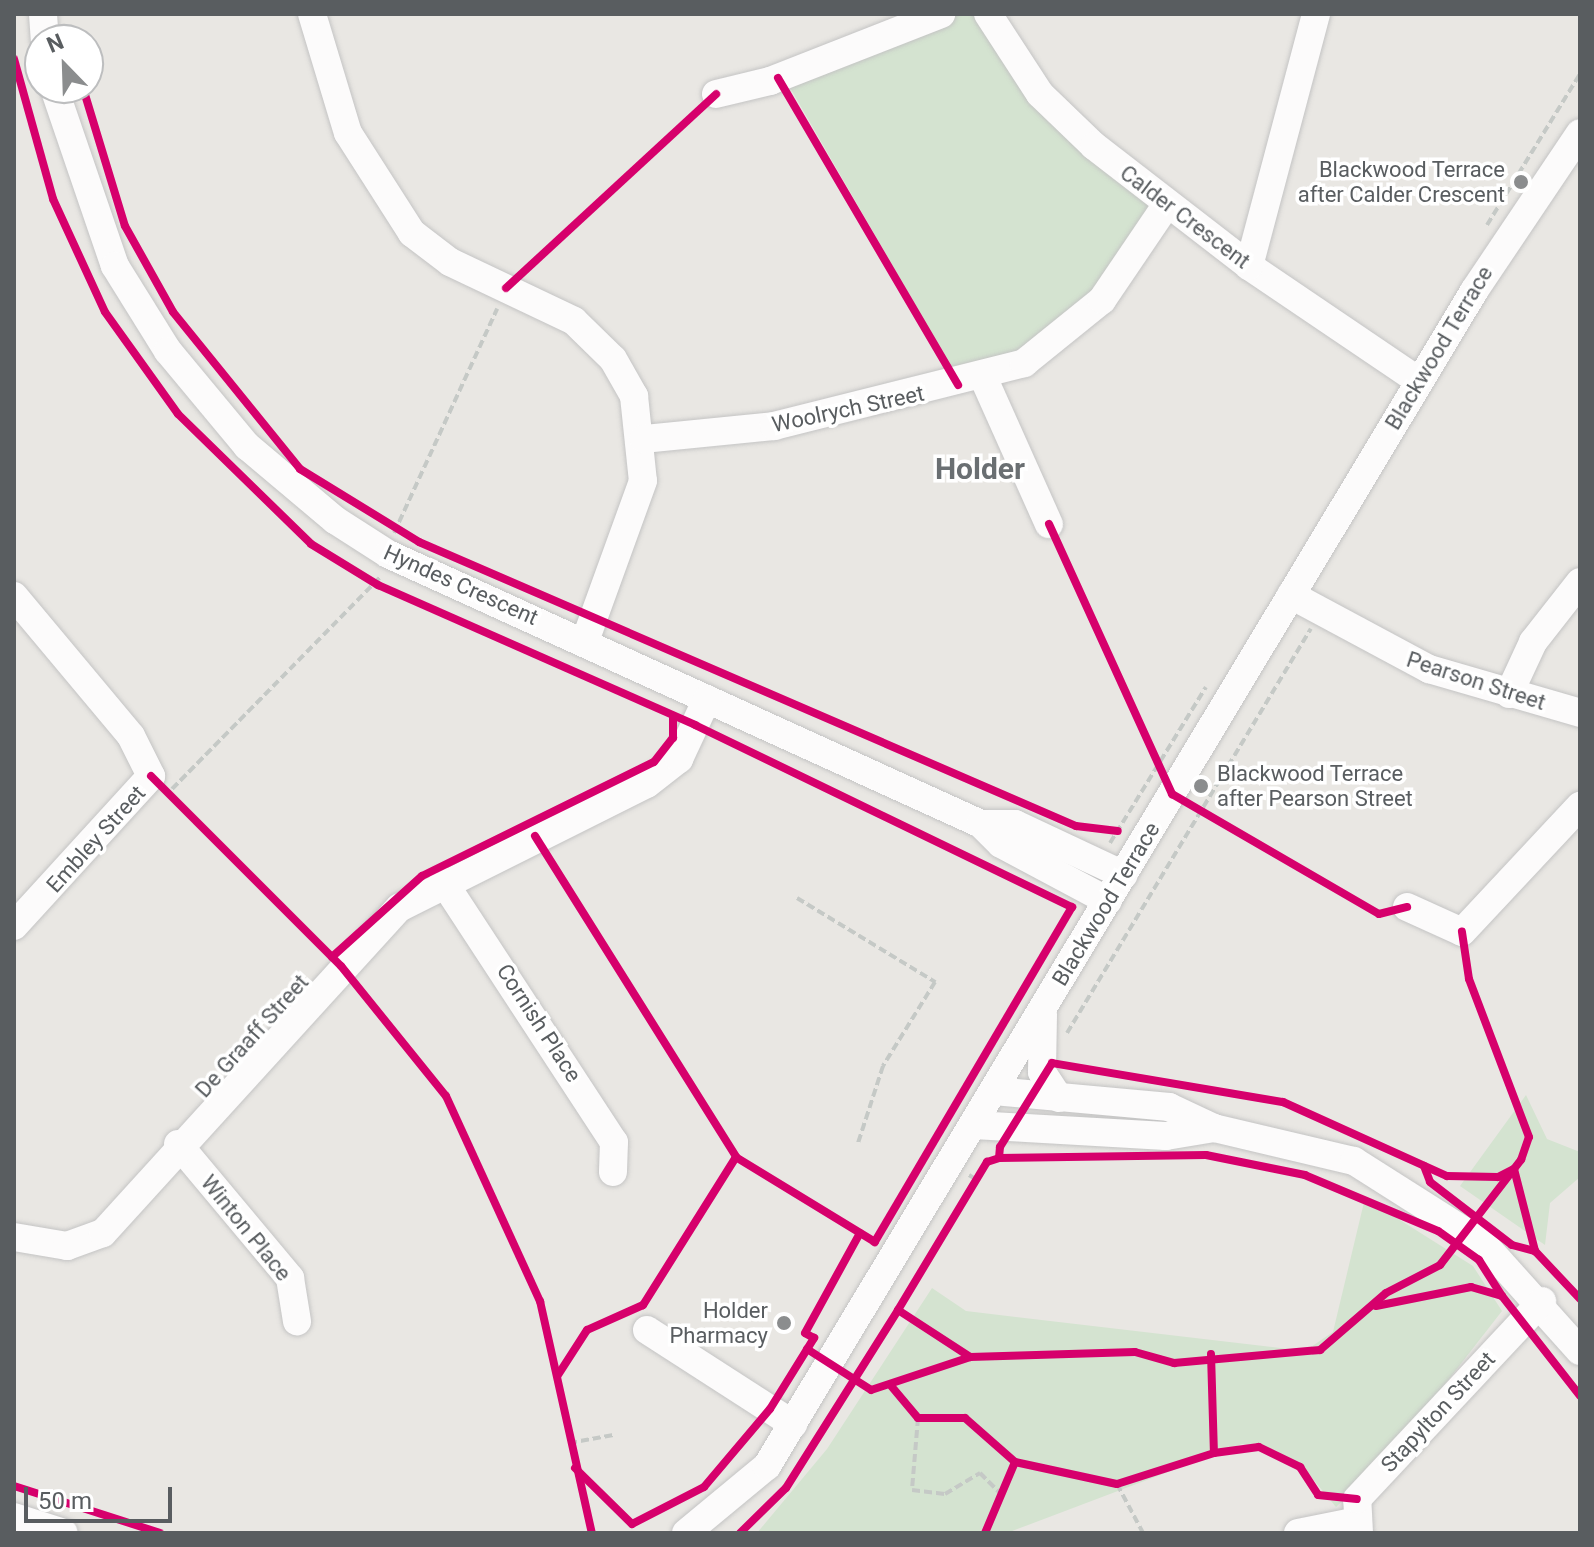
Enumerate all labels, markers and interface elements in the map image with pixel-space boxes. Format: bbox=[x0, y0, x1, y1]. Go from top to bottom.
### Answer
north arrow bbox=[24, 24, 104, 104]
text: N bbox=[43, 29, 67, 58]
place label: Blackwood Terrace after Calder Crescent bbox=[1298, 156, 1505, 208]
street label: Calder Crescent bbox=[1115, 160, 1255, 274]
marker: Blackwood Terrace after Calder Crescent bbox=[1512, 173, 1530, 191]
street label: Blackwood Terrace bbox=[1380, 261, 1498, 435]
street label: Woolrych Street bbox=[770, 380, 926, 438]
district label: Holder bbox=[935, 451, 1025, 487]
street label: Hyndes Crescent bbox=[380, 539, 542, 631]
street label: Pearson Street bbox=[1403, 646, 1549, 716]
place label: Blackwood Terrace after Pearson Street bbox=[1217, 760, 1413, 812]
marker: Blackwood Terrace after Pearson Street bbox=[1192, 777, 1210, 795]
street label: Embley Street bbox=[41, 780, 151, 898]
street label: Blackwood Terrace bbox=[1047, 817, 1165, 991]
street label: Cornish Place bbox=[491, 959, 587, 1087]
street label: De Graaff Street bbox=[190, 969, 314, 1103]
street label: Winton Place bbox=[195, 1170, 297, 1286]
place label: Holder Pharmacy bbox=[669, 1297, 768, 1348]
marker: Holder Pharmacy bbox=[775, 1314, 793, 1332]
street label: Stapylton Street bbox=[1375, 1346, 1501, 1478]
scale bar bbox=[28, 1471, 176, 1521]
text: 50 m bbox=[38, 1487, 92, 1515]

